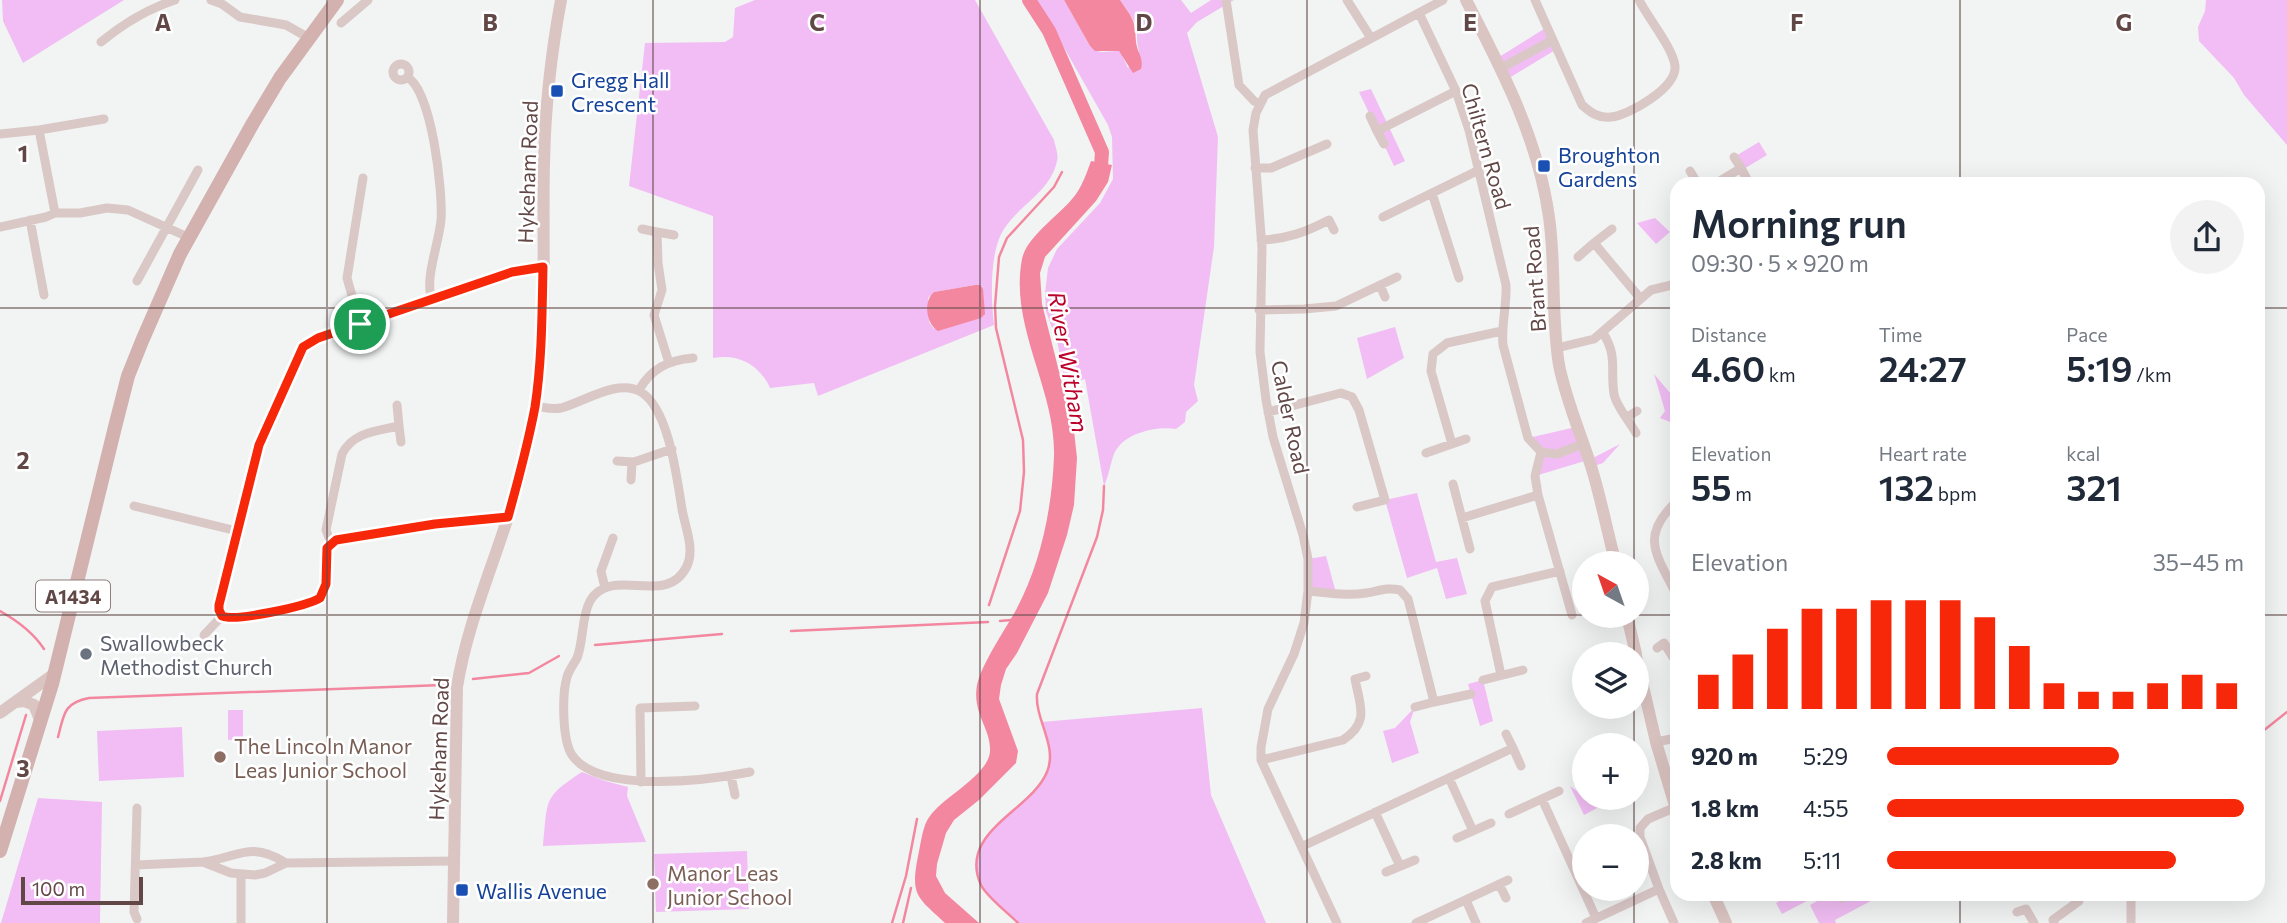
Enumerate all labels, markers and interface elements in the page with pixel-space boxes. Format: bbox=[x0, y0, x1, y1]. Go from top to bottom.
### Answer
text: A bbox=[155, 8, 172, 36]
text: B bbox=[482, 8, 498, 36]
text: C bbox=[809, 8, 825, 36]
text: D bbox=[1136, 8, 1153, 36]
text: E bbox=[1463, 8, 1477, 36]
text: F bbox=[1790, 8, 1804, 36]
text: G bbox=[2116, 8, 2132, 36]
place label: Gregg Hall Crescent bbox=[571, 67, 670, 116]
street label: Chiltern Road bbox=[1457, 80, 1517, 212]
marker: Gregg Hall Crescent bbox=[549, 83, 565, 99]
street label: Hykeham Road bbox=[512, 100, 542, 244]
text: 1 bbox=[18, 139, 28, 167]
place label: Broughton Gardens bbox=[1558, 142, 1660, 191]
marker: Broughton Gardens bbox=[1536, 158, 1552, 174]
text: Morning run bbox=[1691, 199, 1907, 246]
button: share bbox=[2170, 200, 2244, 274]
street label: Brant Road bbox=[1518, 225, 1550, 333]
text: 09:30 · 5 × 920 m bbox=[1691, 249, 1869, 277]
water label: River Witham bbox=[1043, 289, 1095, 435]
pin bbox=[330, 294, 390, 354]
icon: arrive bbox=[341, 305, 379, 343]
text: Distance bbox=[1691, 323, 1767, 346]
text: Time bbox=[1879, 323, 1922, 346]
text: Pace bbox=[2066, 323, 2108, 346]
text: 4.60 bbox=[1691, 346, 1765, 389]
text: 24:27 bbox=[1879, 346, 1967, 389]
text: 5:19 bbox=[2066, 346, 2133, 389]
street label: Calder Road bbox=[1267, 358, 1315, 476]
text: km bbox=[1765, 363, 1796, 386]
text: /km bbox=[2133, 363, 2172, 386]
text: Elevation bbox=[1691, 442, 1771, 465]
text: Heart rate bbox=[1879, 442, 1967, 465]
text: kcal bbox=[2066, 442, 2100, 465]
text: 2 bbox=[16, 446, 30, 474]
text: 55 bbox=[1691, 465, 1732, 508]
text: 132 bbox=[1879, 465, 1934, 508]
text: 321 bbox=[2066, 465, 2122, 508]
text: m bbox=[1732, 482, 1752, 505]
text: bpm bbox=[1934, 482, 1977, 505]
text: Elevation bbox=[1691, 548, 1788, 576]
text: 35–45 m bbox=[2153, 548, 2244, 576]
north arrow bbox=[1572, 551, 1648, 628]
map controls bbox=[1572, 551, 1649, 901]
road number: A1434 bbox=[36, 580, 110, 611]
place label: Swallowbeck Methodist Church bbox=[100, 630, 272, 679]
button: layers bbox=[1572, 642, 1649, 719]
marker: Swallowbeck Methodist Church bbox=[78, 646, 94, 662]
street label: Hykeham Road bbox=[423, 677, 453, 821]
place label: The Lincoln Manor Leas Junior School bbox=[234, 733, 412, 782]
button: + bbox=[1572, 733, 1649, 810]
text: 920 m bbox=[1691, 742, 1758, 770]
text: 5:29 bbox=[1803, 742, 1848, 770]
marker: The Lincoln Manor Leas Junior School bbox=[212, 749, 228, 765]
text: 3 bbox=[16, 754, 30, 782]
text: 1.8 km bbox=[1691, 794, 1759, 822]
text: 4:55 bbox=[1803, 794, 1849, 822]
button: − bbox=[1572, 824, 1649, 901]
text: 2.8 km bbox=[1691, 846, 1762, 874]
text: 5:11 bbox=[1803, 846, 1841, 874]
place label: Manor Leas Junior School bbox=[667, 860, 792, 909]
scale bar bbox=[21, 874, 144, 906]
marker: Manor Leas Junior School bbox=[645, 876, 661, 892]
text: 100 m bbox=[32, 877, 85, 900]
place label: Wallis Avenue bbox=[476, 878, 607, 903]
marker: Wallis Avenue bbox=[454, 882, 470, 898]

